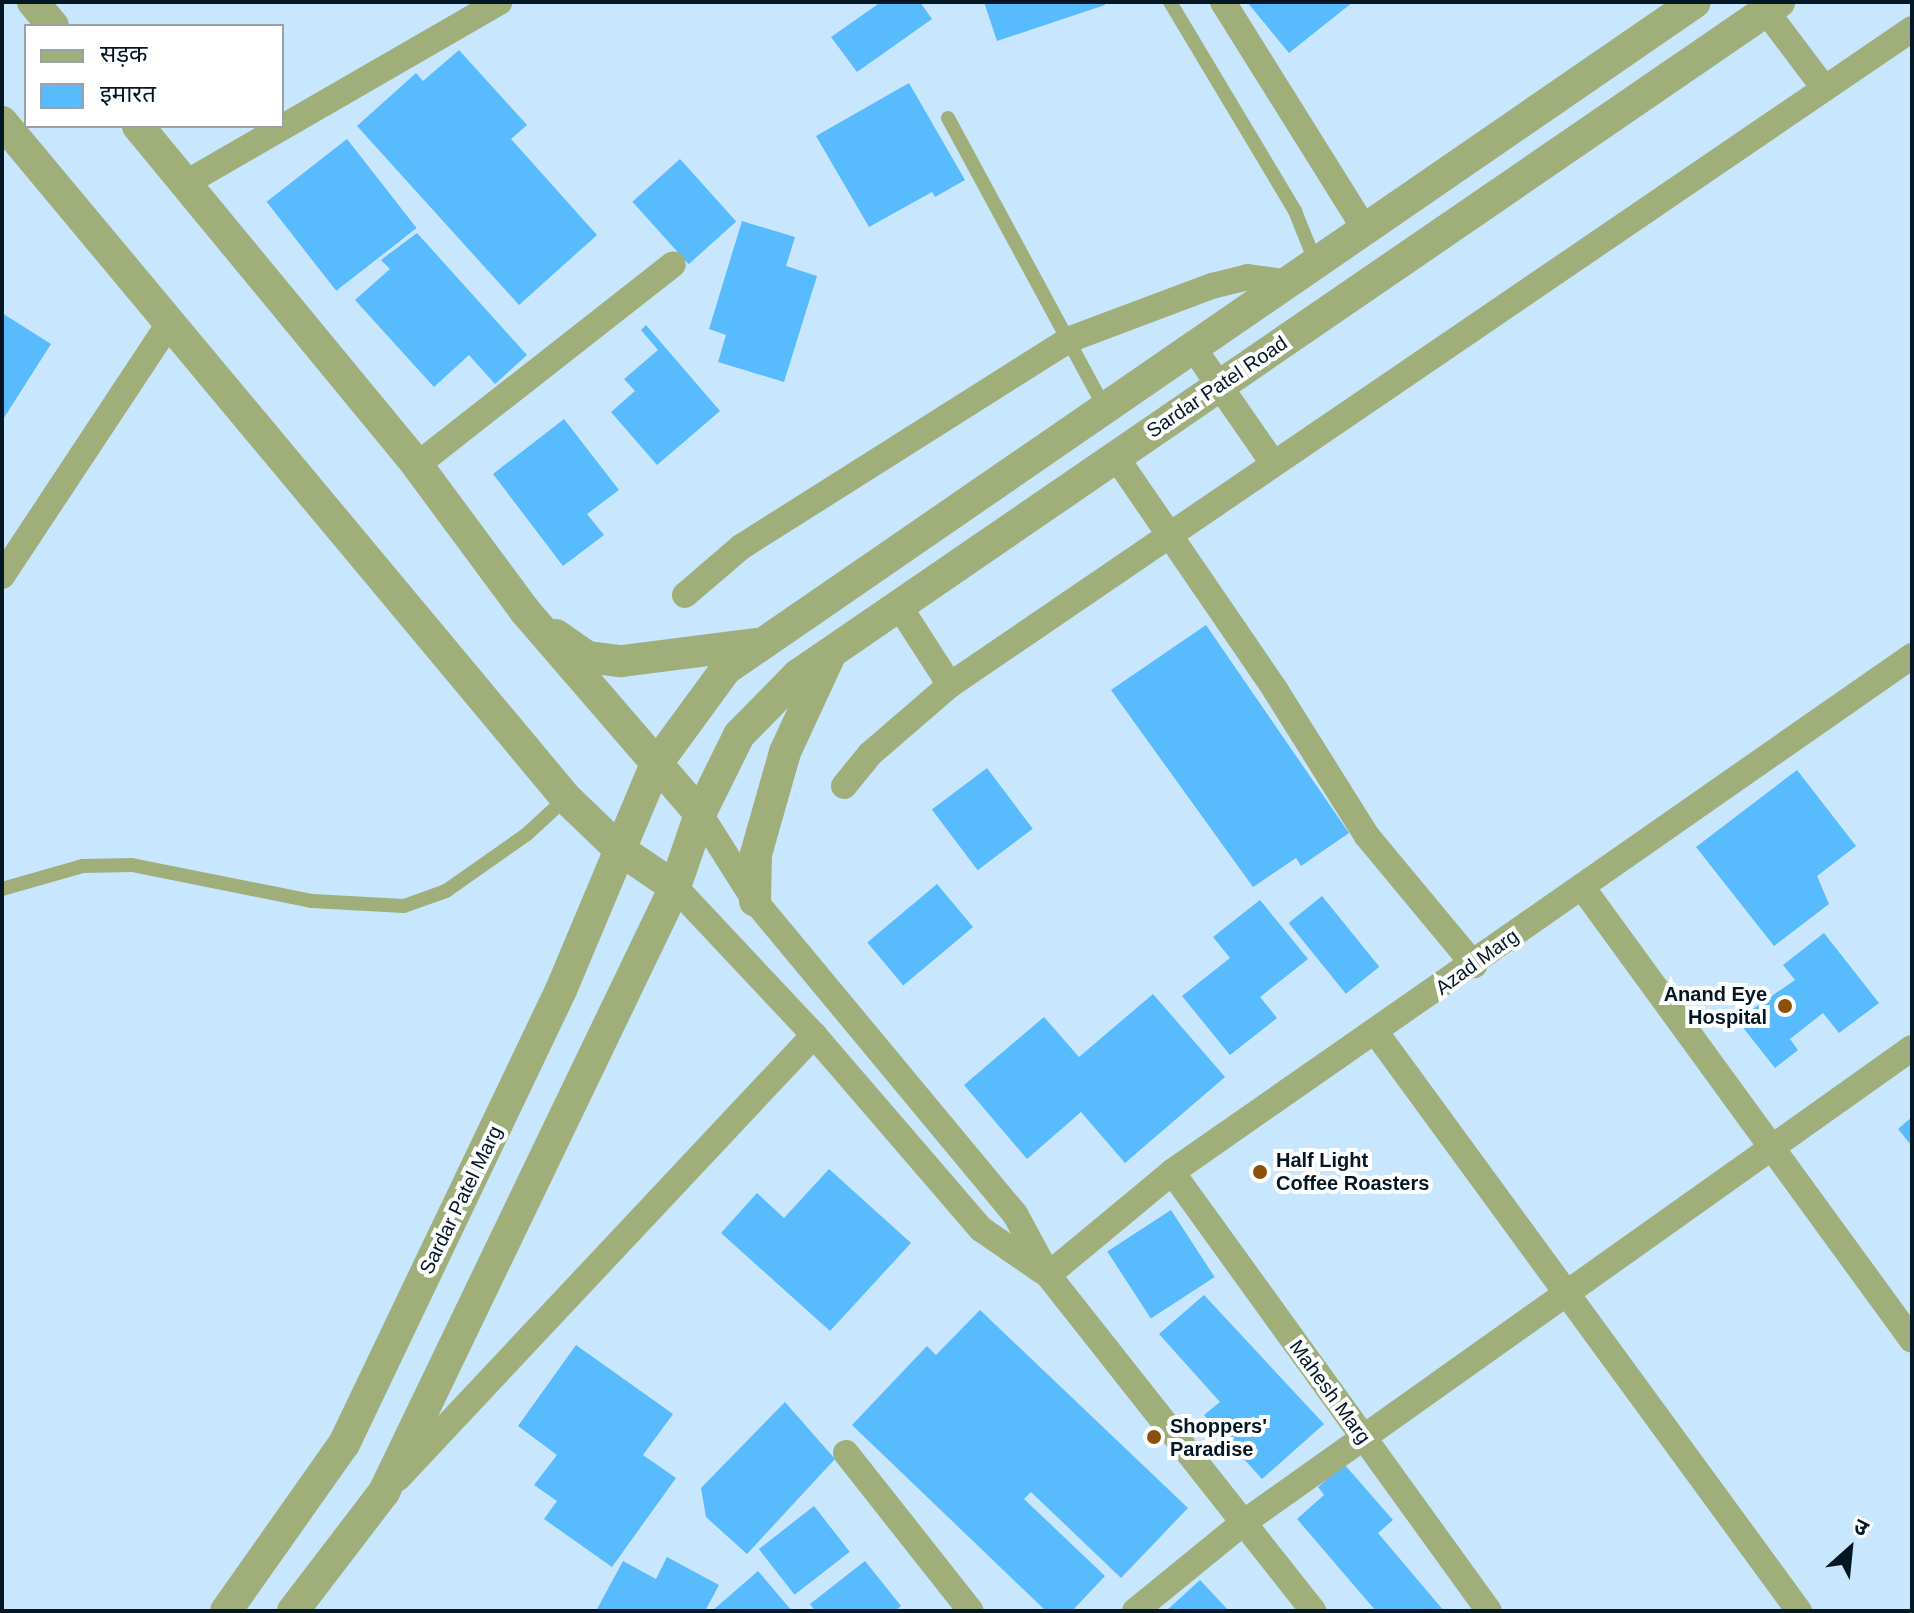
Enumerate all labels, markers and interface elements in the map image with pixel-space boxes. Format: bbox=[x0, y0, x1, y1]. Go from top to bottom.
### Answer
legend bbox=[24, 24, 284, 128]
text: सड़क bbox=[100, 40, 148, 67]
text: इमारत bbox=[100, 80, 156, 107]
street label: Sardar Patel Road bbox=[1142, 331, 1292, 443]
street label: Azad Marg bbox=[1431, 924, 1523, 1000]
place label: Anand Eye Hospital bbox=[1664, 982, 1767, 1029]
marker: Anand Eye Hospital bbox=[1774, 995, 1796, 1017]
street label: Sardar Patel Marg bbox=[415, 1122, 507, 1278]
place label: Half Light Coffee Roasters bbox=[1276, 1148, 1429, 1195]
marker: Half Light Coffee Roasters bbox=[1251, 1163, 1269, 1181]
street label: Mahesh Marg bbox=[1284, 1335, 1376, 1449]
place label: Shoppers' Paradise bbox=[1170, 1414, 1267, 1461]
marker: Shoppers' Paradise bbox=[1145, 1428, 1163, 1446]
north arrow bbox=[1810, 1509, 1890, 1589]
text: उ bbox=[1850, 1513, 1873, 1541]

